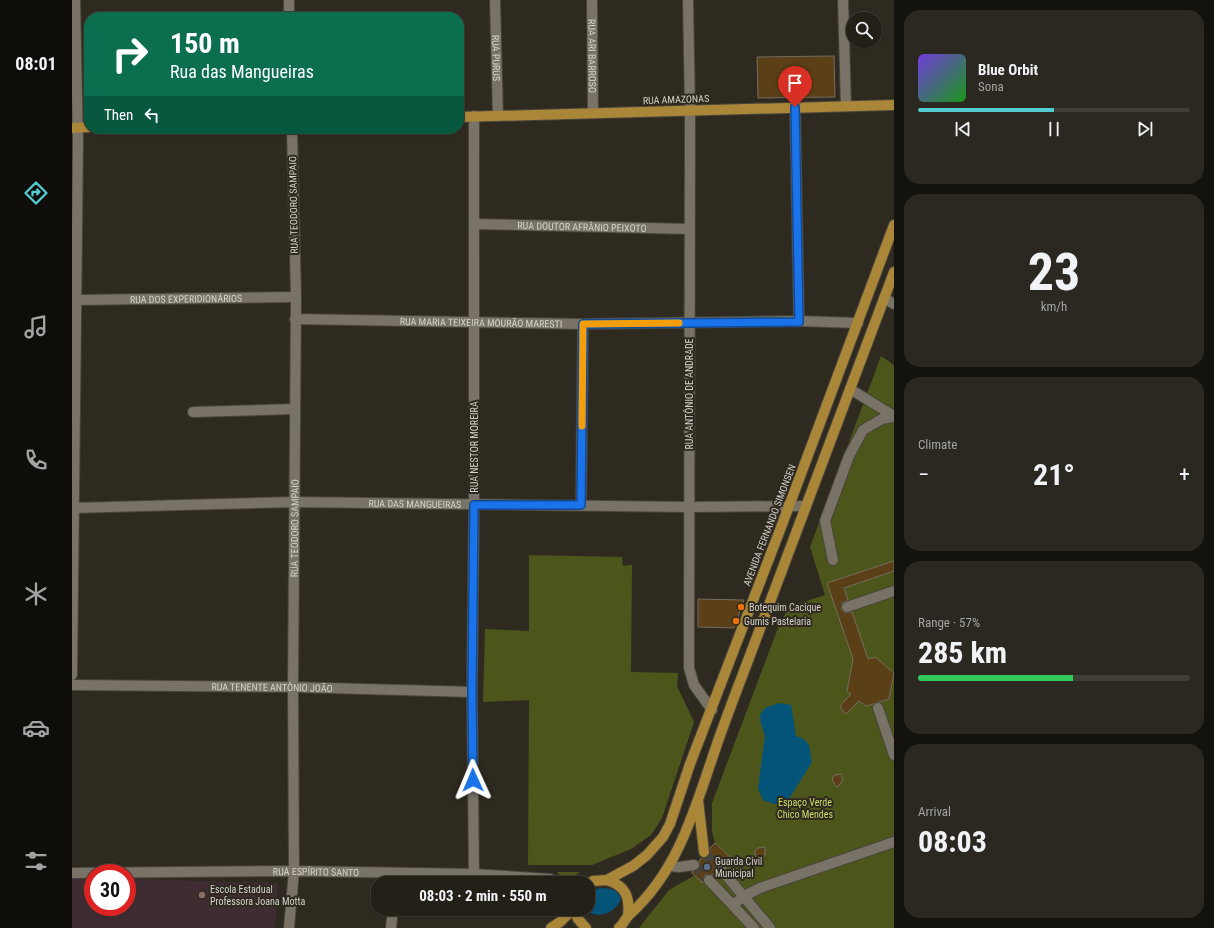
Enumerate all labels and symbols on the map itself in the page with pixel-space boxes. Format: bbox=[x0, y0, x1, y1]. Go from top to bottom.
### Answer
street label: RUA ARI BARROSO bbox=[586, 19, 598, 93]
street label: RUA PURUS bbox=[490, 35, 502, 81]
pin bbox=[778, 66, 812, 107]
street label: RUA AMAZONAS bbox=[643, 93, 709, 106]
street label: RUA TEODORO SAMPAIO bbox=[287, 156, 300, 254]
street label: RUA DOUTOR AFRÂNIO PEIXOTO bbox=[517, 220, 647, 234]
street label: RUA DOS EXPERIDIONÁRIOS bbox=[130, 292, 242, 305]
street label: RUA MARIA TEIXEIRA MOURÃO MARESTI bbox=[400, 316, 562, 330]
street label: RUA ANTÔNIO DE ANDRADE bbox=[683, 338, 695, 450]
street label: RUA NESTOR MOREIRA bbox=[469, 401, 480, 493]
street label: AVENIDA FERNANDO SIMONSEN bbox=[741, 463, 798, 588]
street label: RUA TEODORO SAMPAIO bbox=[289, 479, 301, 577]
street label: RUA DAS MANGUEIRAS bbox=[368, 498, 461, 510]
marker: Botequim Cacique bbox=[736, 602, 746, 612]
place label: Botequim Cacique bbox=[749, 602, 821, 613]
marker: Gumis Pastelaria bbox=[731, 616, 741, 626]
place label: Gumis Pastelaria bbox=[744, 616, 811, 627]
street label: RUA TENENTE ANTÔNIO JOÃO bbox=[211, 681, 333, 694]
position arrow bbox=[452, 759, 494, 801]
park label: Espaço Verde Chico Mendes bbox=[777, 797, 833, 820]
place label: Guarda Civil Municipal bbox=[715, 856, 762, 879]
marker: Guarda Civil Municipal bbox=[702, 862, 712, 872]
speed limit sign: 30 bbox=[84, 864, 136, 916]
street label: RUA ESPÍRITO SANTO bbox=[273, 865, 359, 878]
place label: Escola Estadual Professora Joana Motta bbox=[210, 884, 305, 907]
marker: Escola Estadual Professora Joana Motta bbox=[197, 890, 207, 900]

